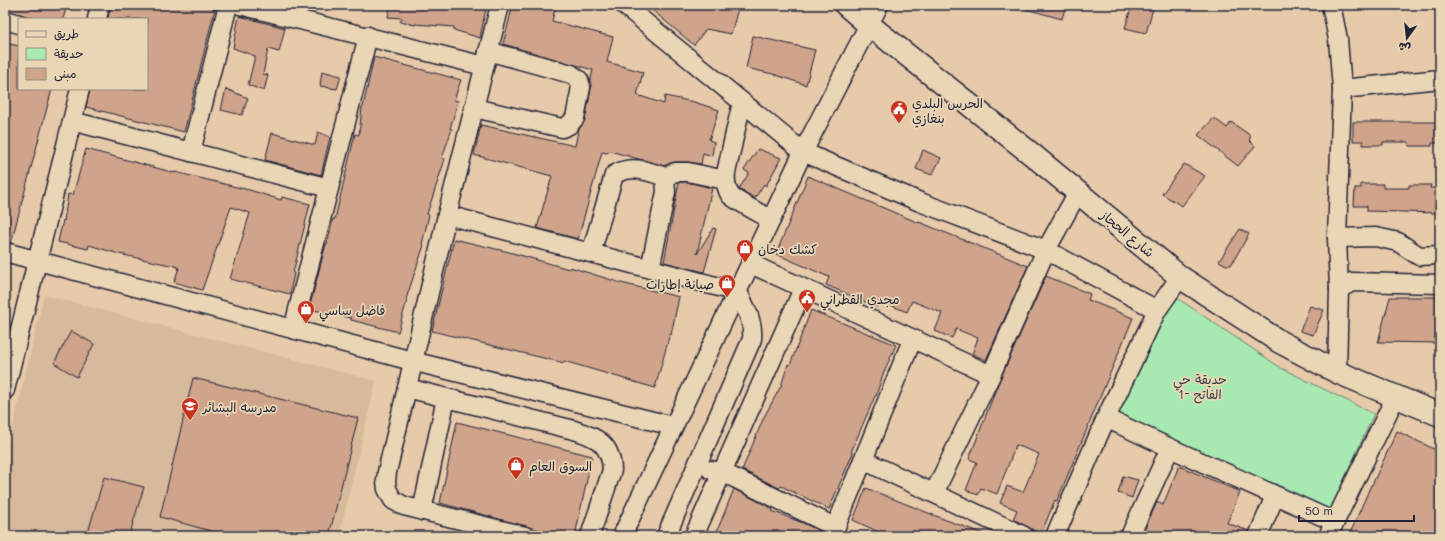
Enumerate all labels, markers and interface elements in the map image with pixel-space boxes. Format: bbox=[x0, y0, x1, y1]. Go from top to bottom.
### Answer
legend bbox=[18, 18, 148, 90]
north arrow bbox=[1387, 18, 1427, 58]
text: طريق bbox=[54, 25, 79, 41]
text: ش bbox=[1396, 39, 1412, 57]
text: حديقة bbox=[54, 45, 83, 61]
text: مبنى bbox=[54, 65, 77, 82]
place label: الحرس البلدي بنغازي bbox=[912, 94, 983, 128]
public building icon: الحرس البلدي بنغازي bbox=[889, 99, 909, 124]
street label: شارع الحجاز bbox=[1096, 205, 1158, 262]
shop icon: كشك دخان bbox=[735, 238, 755, 263]
place label: كشك دخان bbox=[758, 240, 818, 257]
shop icon: صيانة إطارات bbox=[717, 273, 737, 298]
place label: صيانة إطارات bbox=[646, 275, 714, 293]
public building icon: مجدي القطراني bbox=[797, 288, 817, 313]
place label: مجدي القطراني bbox=[820, 290, 900, 311]
shop icon: فاضل ساسي bbox=[296, 299, 316, 324]
place label: فاضل ساسي bbox=[319, 301, 385, 322]
park label: حديقة حي الفاتح -1 bbox=[1173, 370, 1227, 404]
school or university icon: مدرسه البشائر bbox=[180, 396, 200, 421]
place label: مدرسه البشائر bbox=[202, 398, 277, 416]
shop icon: السوق العام bbox=[506, 455, 526, 480]
place label: السوق العام bbox=[529, 457, 592, 477]
scale bar bbox=[1299, 497, 1414, 523]
text: 50 m bbox=[1305, 502, 1333, 518]

